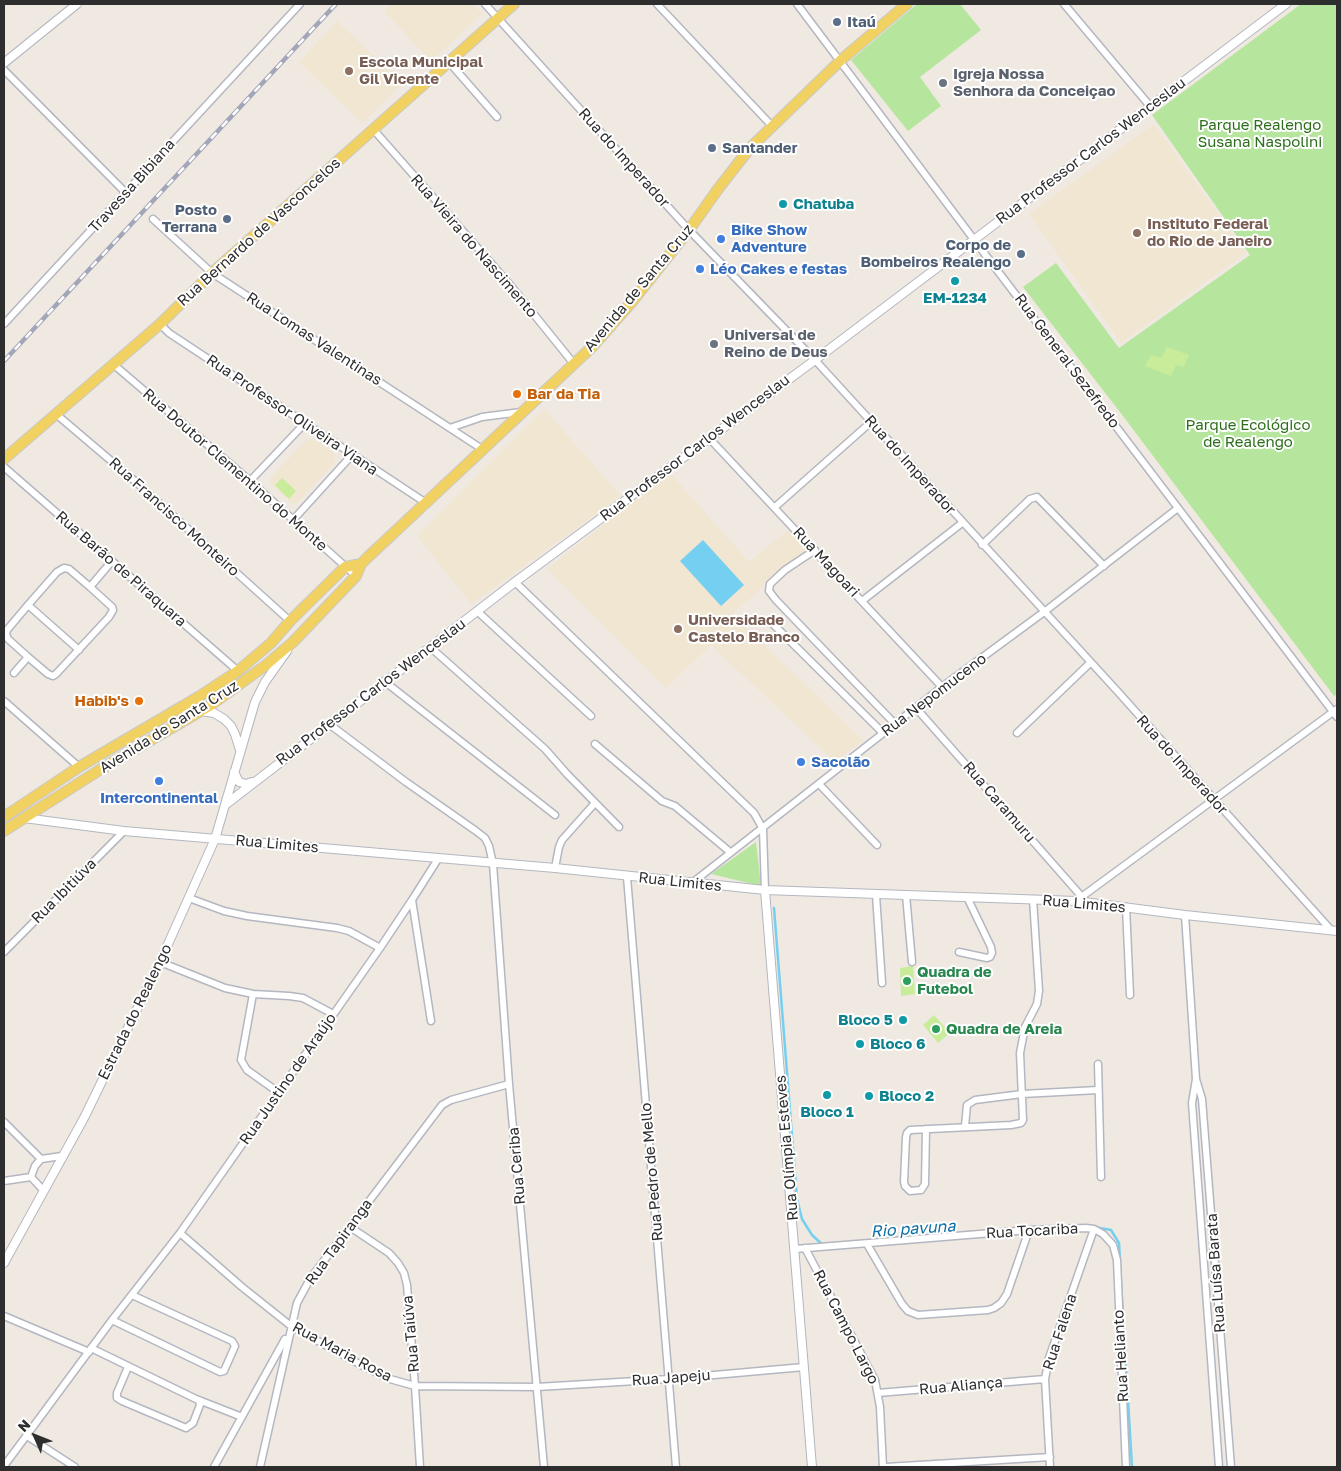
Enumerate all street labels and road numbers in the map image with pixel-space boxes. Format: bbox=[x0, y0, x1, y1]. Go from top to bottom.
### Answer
street label: Rua Professor Carlos Wenceslau bbox=[993, 74, 1189, 228]
street label: Rua do Imperador bbox=[575, 105, 673, 211]
street label: Travessa Bibiana bbox=[85, 135, 179, 237]
street label: Rua Bernardo de Vasconcelos bbox=[174, 154, 344, 310]
street label: Rua Vieira do Nascimento bbox=[407, 171, 541, 321]
street label: Avenida de Santa Cruz bbox=[581, 221, 697, 355]
street label: Rua Lomas Valentinas bbox=[243, 288, 385, 390]
street label: Rua General Sezefredo bbox=[1011, 290, 1123, 432]
street label: Rua Professor Oliveira Viana bbox=[203, 351, 381, 479]
street label: Rua Professor Carlos Wenceslau bbox=[597, 371, 793, 525]
street label: Rua Doutor Clementino do Monte bbox=[139, 385, 331, 555]
street label: Rua do Imperador bbox=[861, 412, 959, 518]
street label: Rua Francisco Monteiro bbox=[105, 454, 243, 580]
street label: Rua Barão de Piraquara bbox=[52, 507, 190, 631]
street label: Rua Magoari bbox=[789, 523, 863, 601]
street label: Rua Professor Carlos Wenceslau bbox=[273, 615, 469, 769]
street label: Rua Nepomuceno bbox=[878, 650, 990, 740]
street label: Avenida de Santa Cruz bbox=[96, 677, 242, 777]
street label: Rua do Imperador bbox=[1133, 712, 1231, 818]
street label: Rua Caramuru bbox=[959, 758, 1039, 846]
street label: Rua Limites bbox=[235, 831, 319, 857]
street label: Rua Ibitiúva bbox=[28, 855, 100, 927]
street label: Rua Limites bbox=[637, 869, 723, 895]
street label: Rua Limites bbox=[1042, 891, 1126, 917]
street label: Estrada do Realengo bbox=[94, 941, 176, 1083]
street label: Rua Justino de Araújo bbox=[236, 1010, 340, 1148]
street label: Rua Olímpia Esteves bbox=[772, 1074, 802, 1222]
street label: Rua Pedro de Mello bbox=[637, 1102, 667, 1242]
street label: Rua Ceriba bbox=[505, 1127, 529, 1205]
street label: Rua Tapiranga bbox=[302, 1195, 376, 1289]
street label: Rua Luísa Barata bbox=[1203, 1213, 1229, 1333]
street label: Rua Tocariba bbox=[985, 1220, 1079, 1242]
street label: Rua Campo Largo bbox=[809, 1267, 883, 1387]
street label: Rua Falena bbox=[1039, 1291, 1081, 1373]
street label: Rua Taiúva bbox=[399, 1295, 423, 1373]
street label: Rua Helianto bbox=[1110, 1309, 1132, 1403]
street label: Rua Maria Rosa bbox=[289, 1318, 395, 1386]
street label: Rua Japeju bbox=[631, 1366, 711, 1390]
street label: Rua Aliança bbox=[918, 1373, 1004, 1399]

